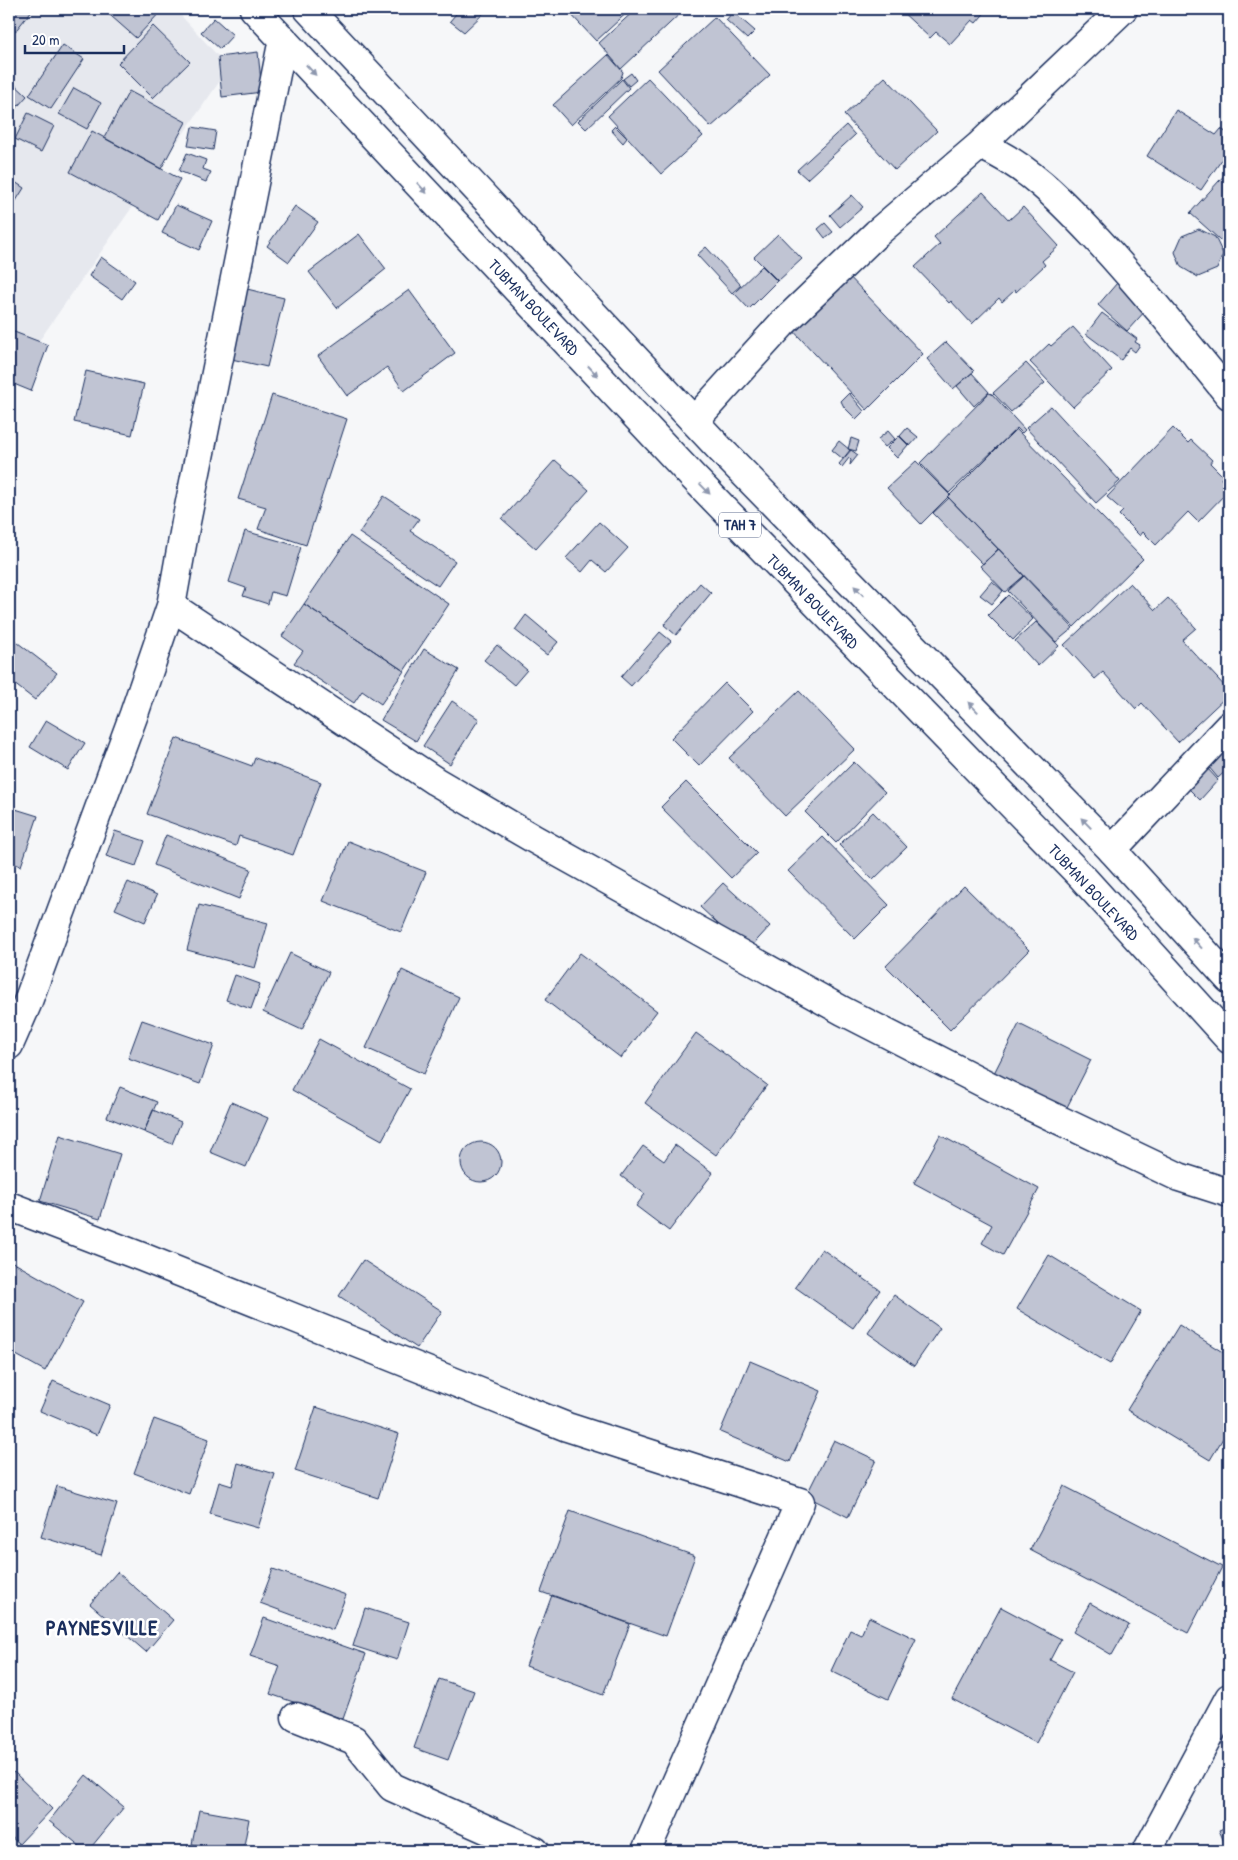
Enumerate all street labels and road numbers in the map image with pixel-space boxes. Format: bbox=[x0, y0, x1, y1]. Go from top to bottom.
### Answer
street label: TUBMAN BOULEVARD bbox=[484, 254, 585, 360]
road number: TAH 7 bbox=[719, 512, 761, 538]
street label: TUBMAN BOULEVARD bbox=[762, 549, 864, 654]
street label: TUBMAN BOULEVARD bbox=[1044, 839, 1145, 945]

